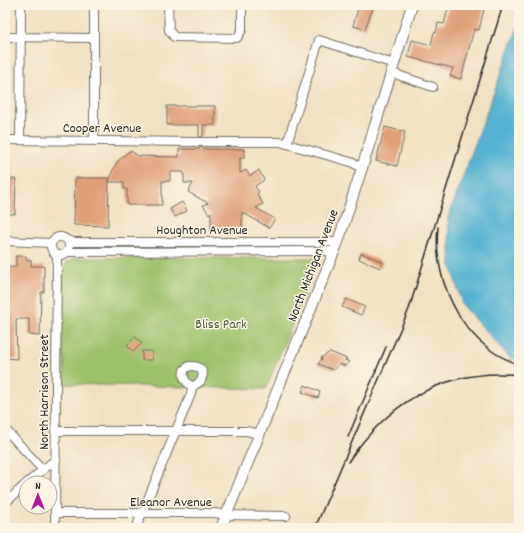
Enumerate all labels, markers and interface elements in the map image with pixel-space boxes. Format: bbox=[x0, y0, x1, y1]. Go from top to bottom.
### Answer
street label: Cooper Avenue bbox=[63, 119, 141, 139]
street label: North Michigan Avenue bbox=[283, 207, 345, 325]
street label: Houghton Avenue bbox=[156, 221, 248, 241]
park label: Bliss Park bbox=[195, 315, 247, 335]
street label: North Harrison Street bbox=[35, 334, 55, 450]
north arrow bbox=[18, 475, 58, 515]
text: N bbox=[35, 479, 41, 495]
street label: Eleanor Avenue bbox=[130, 493, 212, 513]

